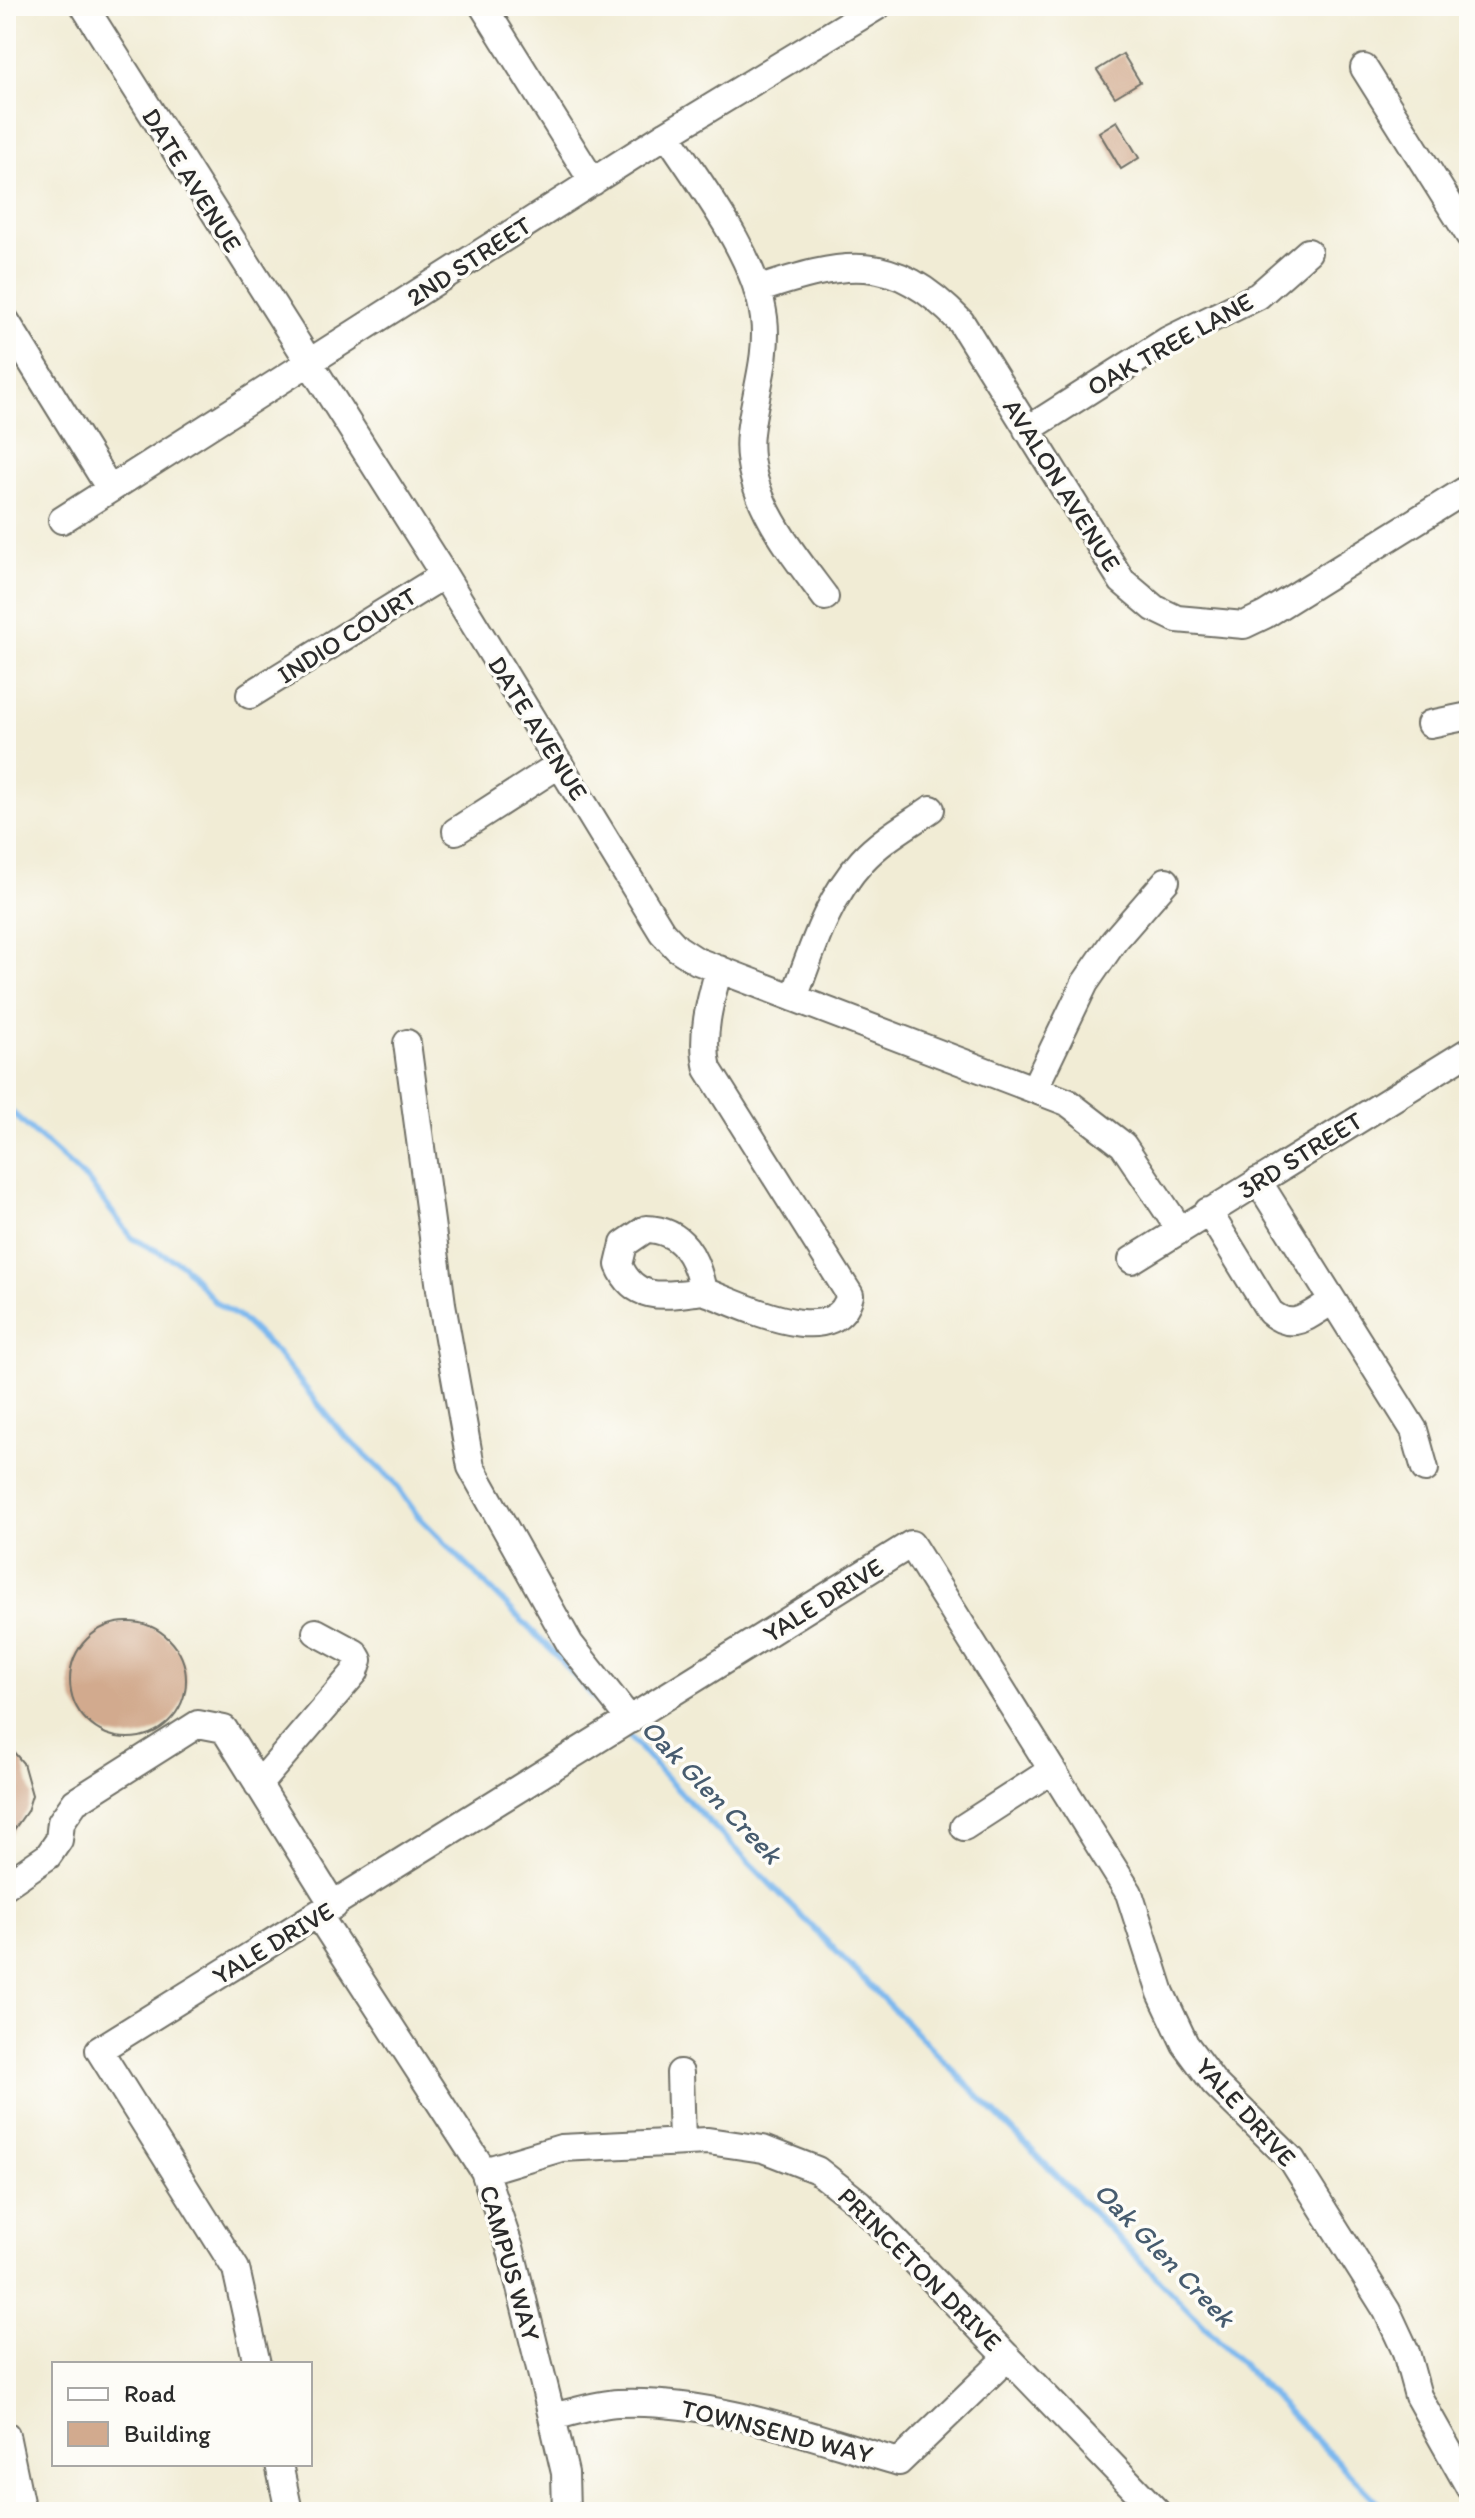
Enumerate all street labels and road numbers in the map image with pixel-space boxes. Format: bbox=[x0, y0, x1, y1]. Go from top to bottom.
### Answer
street label: DATE AVENUE bbox=[135, 102, 249, 258]
street label: 2ND STREET bbox=[401, 209, 538, 313]
street label: OAK TREE LANE bbox=[1081, 285, 1259, 403]
street label: AVALON AVENUE bbox=[996, 393, 1128, 577]
street label: INDIO COURT bbox=[271, 579, 423, 690]
street label: DATE AVENUE bbox=[481, 650, 595, 806]
street label: 3RD STREET bbox=[1232, 1104, 1369, 1206]
street label: YALE DRIVE bbox=[757, 1550, 889, 1650]
street label: YALE DRIVE bbox=[207, 1894, 339, 1992]
street label: YALE DRIVE bbox=[1189, 2051, 1303, 2173]
street label: PRINCETON DRIVE bbox=[831, 2180, 1009, 2358]
street label: CAMPUS WAY bbox=[472, 2181, 548, 2345]
street label: TOWNSEND WAY bbox=[678, 2392, 876, 2470]

